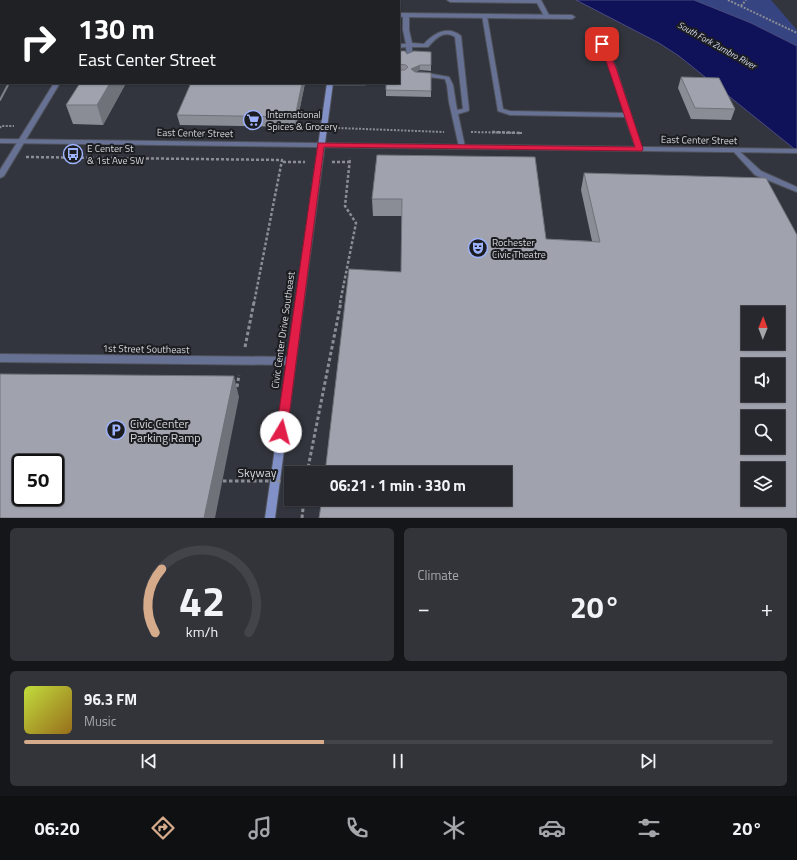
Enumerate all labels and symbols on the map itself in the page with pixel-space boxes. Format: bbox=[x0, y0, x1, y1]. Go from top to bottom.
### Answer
water label: South Fork Zumbro River bbox=[676, 18, 759, 72]
pin bbox=[585, 27, 619, 61]
place label: International Spices & Grocery bbox=[267, 107, 338, 134]
supermarket icon: International Spices & Grocery bbox=[242, 109, 264, 131]
street label: East Center Street bbox=[157, 125, 234, 141]
street label: East Center Street bbox=[661, 132, 738, 148]
place label: E Center St & 1st Ave SW bbox=[87, 141, 144, 168]
bus stop icon: E Center St & 1st Ave SW bbox=[62, 143, 84, 165]
place label: Rochester Civic Theatre bbox=[492, 235, 546, 262]
theatre icon: Rochester Civic Theatre bbox=[467, 237, 489, 259]
street label: Civic Center Drive Southeast bbox=[267, 270, 299, 390]
north arrow bbox=[741, 306, 785, 350]
street label: 1st Street Southeast bbox=[102, 341, 190, 357]
position arrow bbox=[260, 411, 302, 453]
place label: Civic Center Parking Ramp bbox=[130, 414, 201, 447]
parking icon: Civic Center Parking Ramp bbox=[105, 419, 127, 441]
speed limit sign: 50 bbox=[12, 454, 64, 506]
street label: Skyway bbox=[238, 463, 277, 482]

